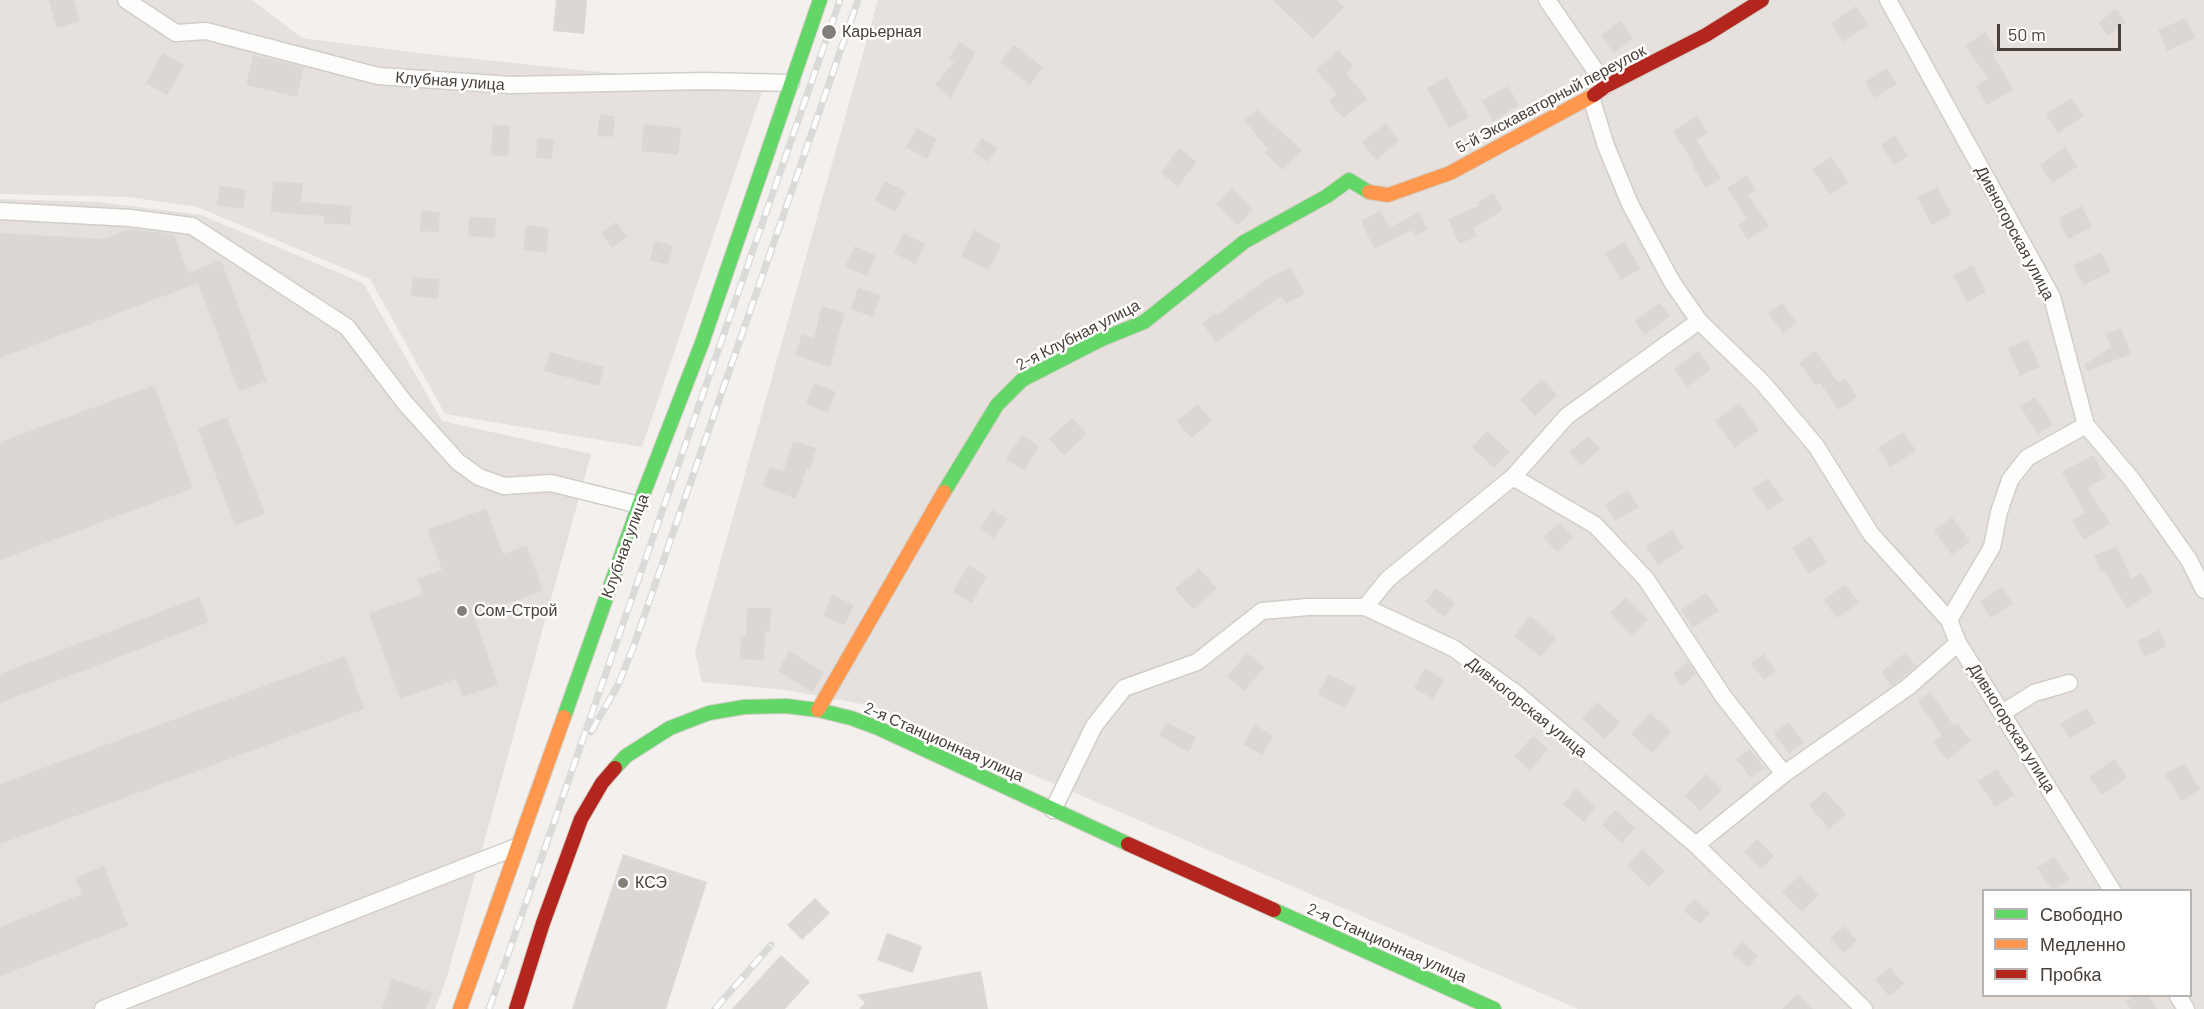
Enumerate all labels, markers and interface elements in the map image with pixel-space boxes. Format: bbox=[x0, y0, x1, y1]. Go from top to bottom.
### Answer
scale bar bbox=[2000, 12, 2124, 50]
place label: Карьерная bbox=[842, 22, 922, 42]
marker: Карьерная bbox=[820, 23, 838, 41]
text: 50 m bbox=[2008, 23, 2046, 45]
street label: 5-й Экскаваторный переулок bbox=[1453, 41, 1649, 157]
street label: Клубная улица bbox=[395, 68, 505, 94]
street label: Дивногорская улица bbox=[1971, 163, 2059, 303]
street label: 2-я Клубная улица bbox=[1013, 296, 1143, 374]
street label: Клубная улица bbox=[597, 491, 653, 601]
place label: Сом-Строй bbox=[474, 601, 557, 621]
marker: Сом-Строй bbox=[455, 604, 469, 618]
street label: Дивногорская улица bbox=[1463, 653, 1591, 761]
street label: Дивногорская улица bbox=[1964, 660, 2060, 796]
street label: 2-я Станционная улица bbox=[861, 698, 1027, 786]
place label: КСЭ bbox=[635, 873, 667, 893]
marker: КСЭ bbox=[616, 876, 630, 890]
legend bbox=[1982, 889, 2192, 997]
street label: 2-я Станционная улица bbox=[1304, 899, 1470, 987]
text: Свободно bbox=[2040, 903, 2123, 925]
text: Медленно bbox=[2040, 933, 2126, 955]
text: Пробка bbox=[2040, 963, 2102, 985]

